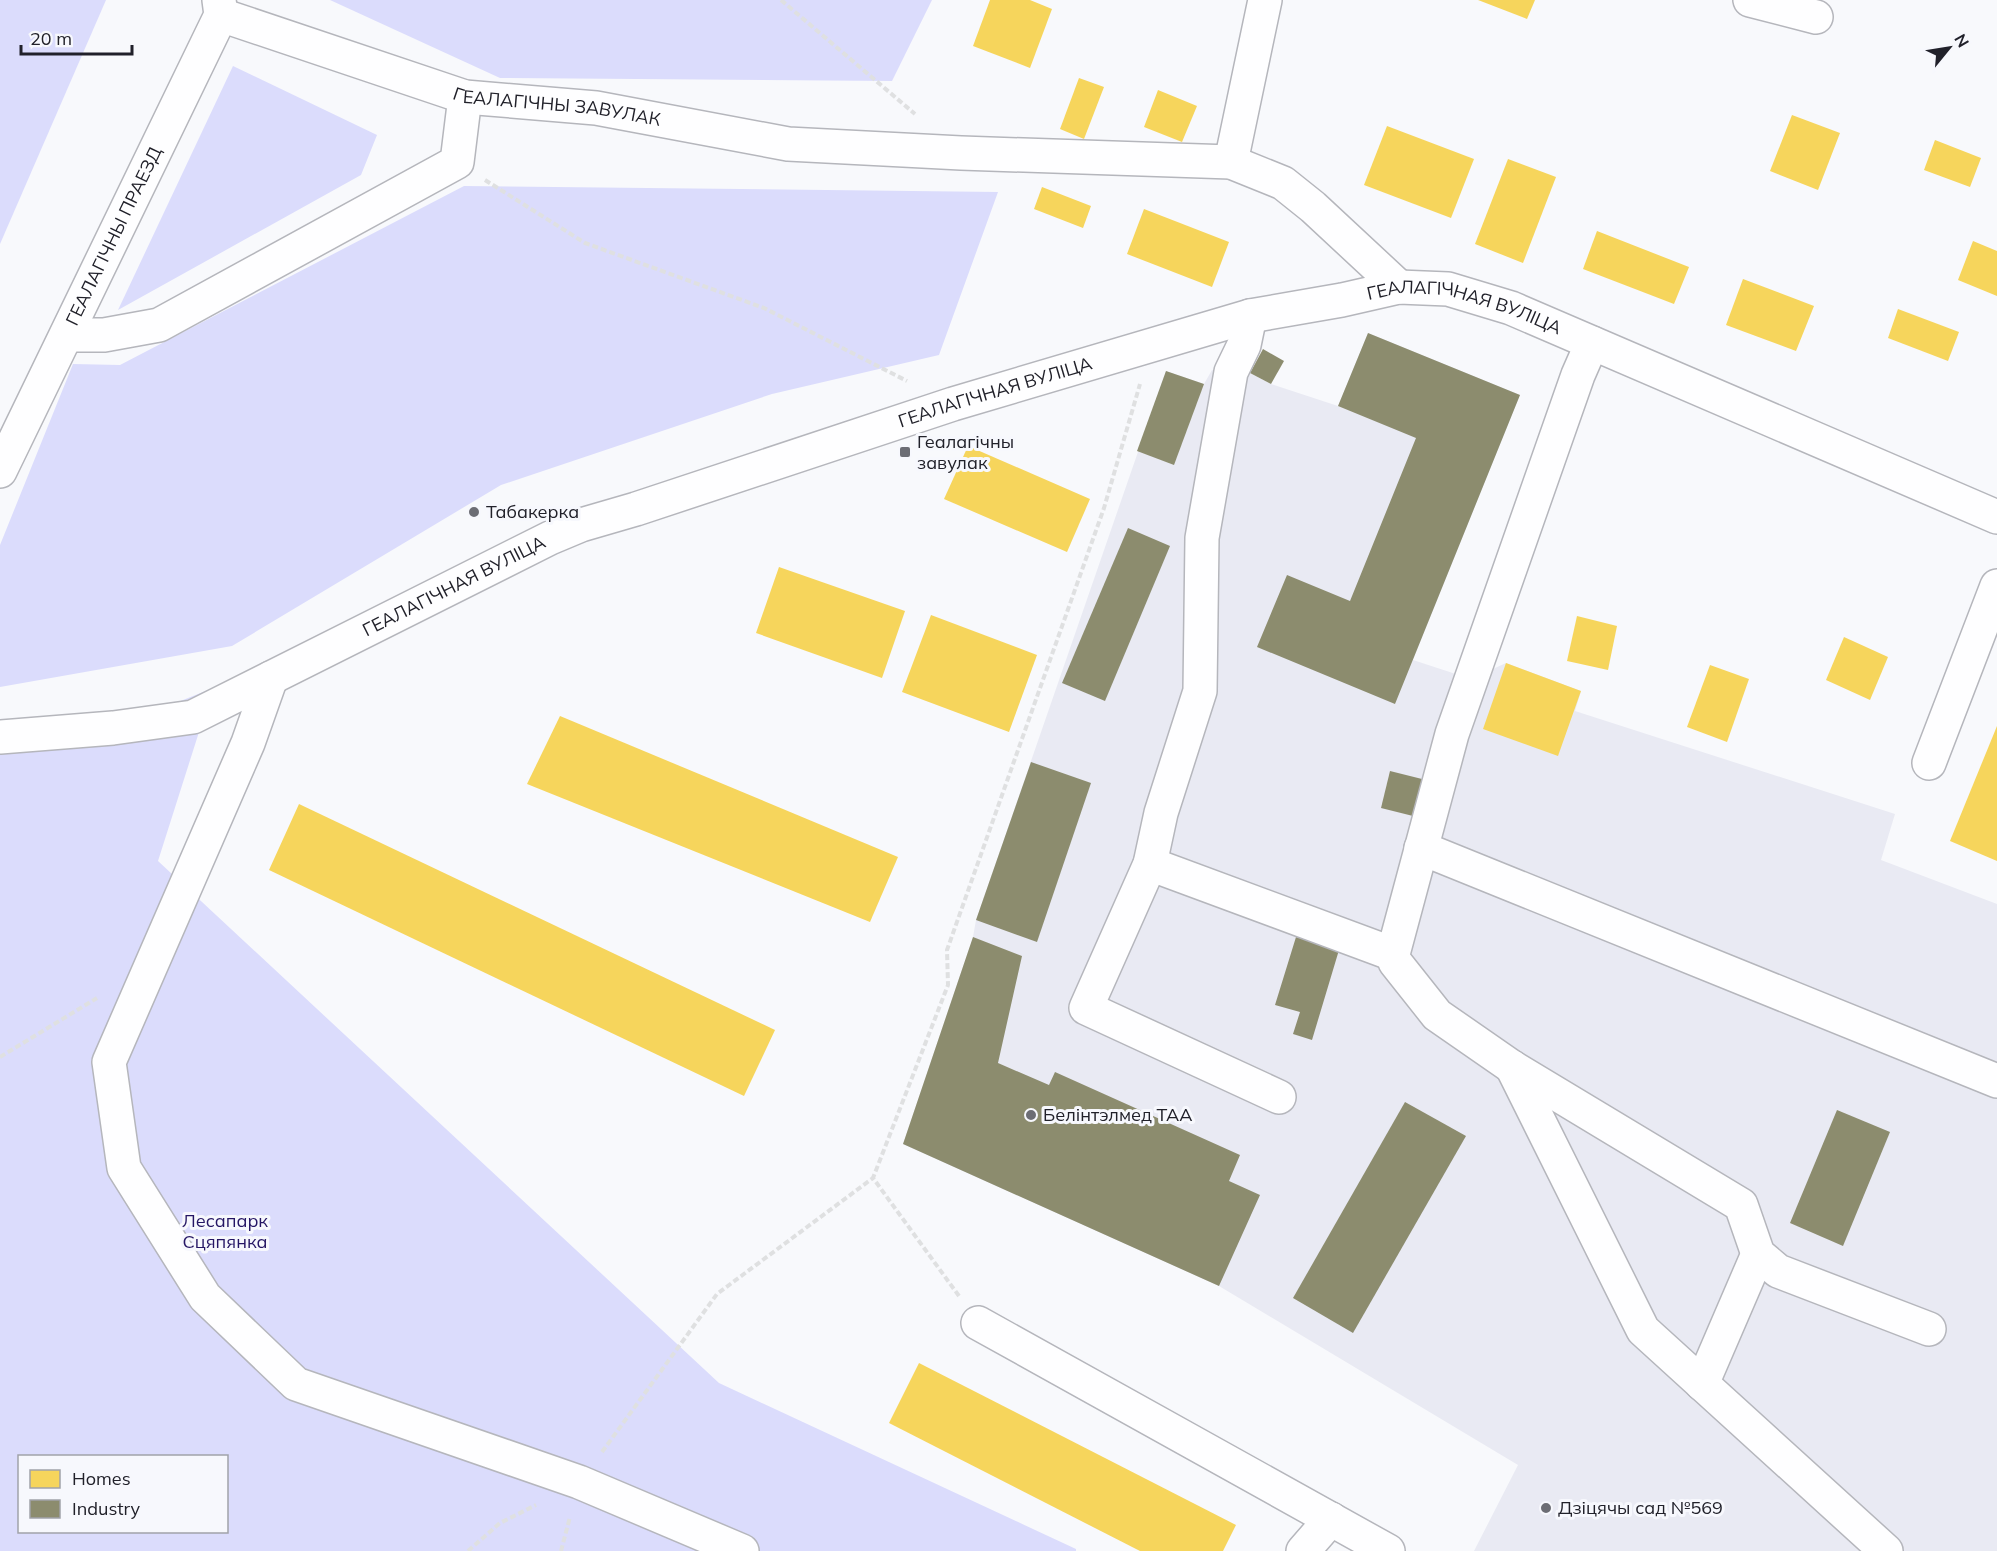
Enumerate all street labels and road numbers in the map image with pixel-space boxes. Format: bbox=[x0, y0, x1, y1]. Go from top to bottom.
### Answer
street label: ГЕАЛАГІЧНЫ ЗАВУЛАК bbox=[450, 82, 663, 131]
street label: ГЕАЛАГІЧНЫ ПРАЕЗД bbox=[60, 142, 167, 329]
street label: ГЕАЛАГІЧНАЯ ВУЛІЦА bbox=[1364, 275, 1565, 339]
street label: ГЕАЛАГІЧНАЯ ВУЛІЦА bbox=[895, 351, 1095, 432]
street label: ГЕАЛАГІЧНАЯ ВУЛІЦА bbox=[358, 530, 549, 641]

